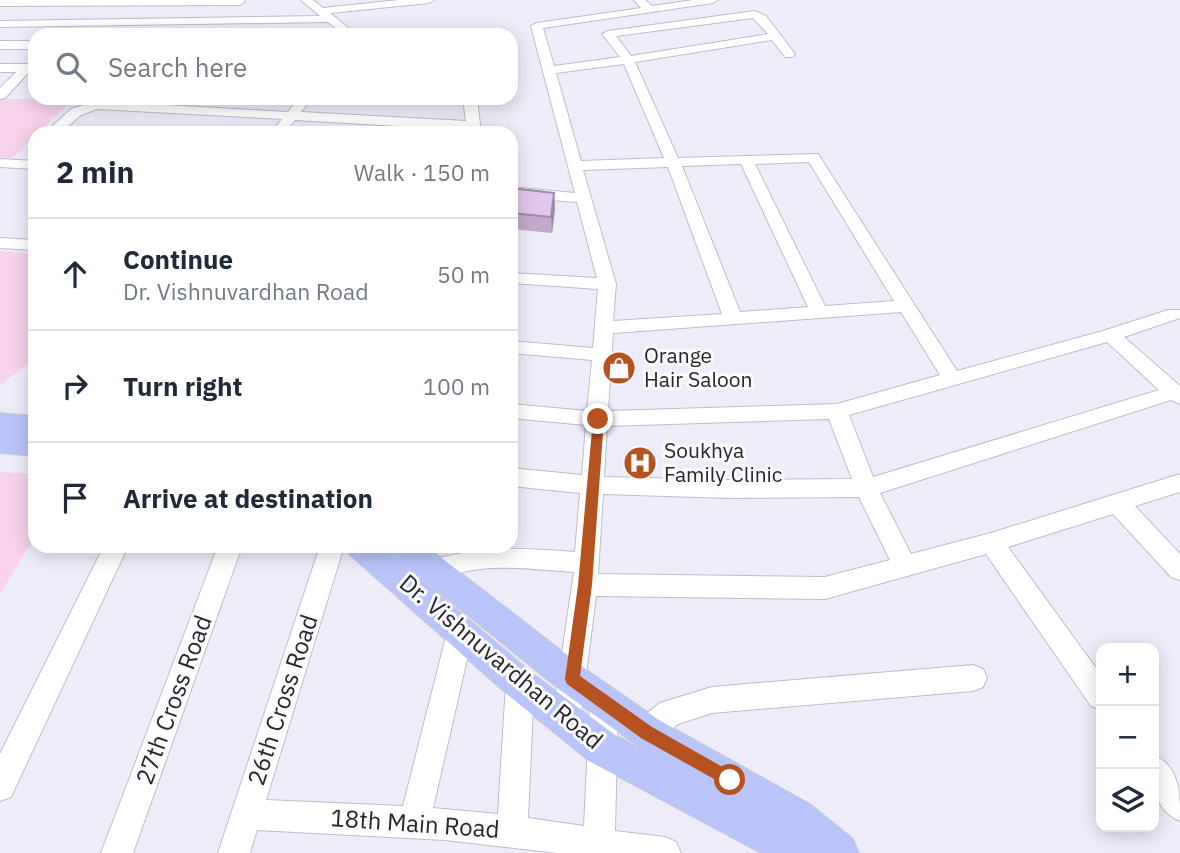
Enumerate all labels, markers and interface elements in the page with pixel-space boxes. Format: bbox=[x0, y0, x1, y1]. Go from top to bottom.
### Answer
search box bbox=[28, 28, 518, 105]
icon: search bbox=[52, 48, 90, 86]
text: Search here bbox=[108, 50, 247, 84]
text: 2 min bbox=[56, 152, 134, 191]
text: Walk · 150 m bbox=[354, 157, 490, 187]
text: Continue bbox=[123, 242, 233, 276]
icon: ahead bbox=[56, 255, 94, 293]
text: 50 m bbox=[437, 259, 490, 289]
text: Dr. Vishnuvardhan Road bbox=[123, 276, 369, 306]
place label: Orange Hair Saloon bbox=[644, 341, 753, 393]
shop icon: Orange Hair Saloon bbox=[600, 349, 638, 387]
icon: right bbox=[56, 367, 94, 405]
text: Turn right bbox=[123, 369, 242, 403]
text: 100 m bbox=[423, 371, 490, 401]
route end bbox=[582, 403, 613, 434]
place label: Soukhya Family Clinic bbox=[664, 436, 782, 488]
hospital icon: Soukhya Family Clinic bbox=[621, 444, 659, 482]
icon: arrive bbox=[56, 479, 94, 517]
text: Arrive at destination bbox=[123, 481, 373, 515]
street label: Dr. Vishnuvardhan Road bbox=[393, 567, 610, 756]
street label: 26th Cross Road bbox=[239, 610, 325, 789]
street label: 27th Cross Road bbox=[128, 611, 218, 789]
map controls bbox=[1096, 643, 1159, 832]
button: + bbox=[1096, 643, 1159, 706]
button: − bbox=[1096, 706, 1159, 769]
route start bbox=[714, 764, 745, 795]
button: layers bbox=[1096, 769, 1159, 832]
street label: 18th Main Road bbox=[330, 801, 501, 845]

